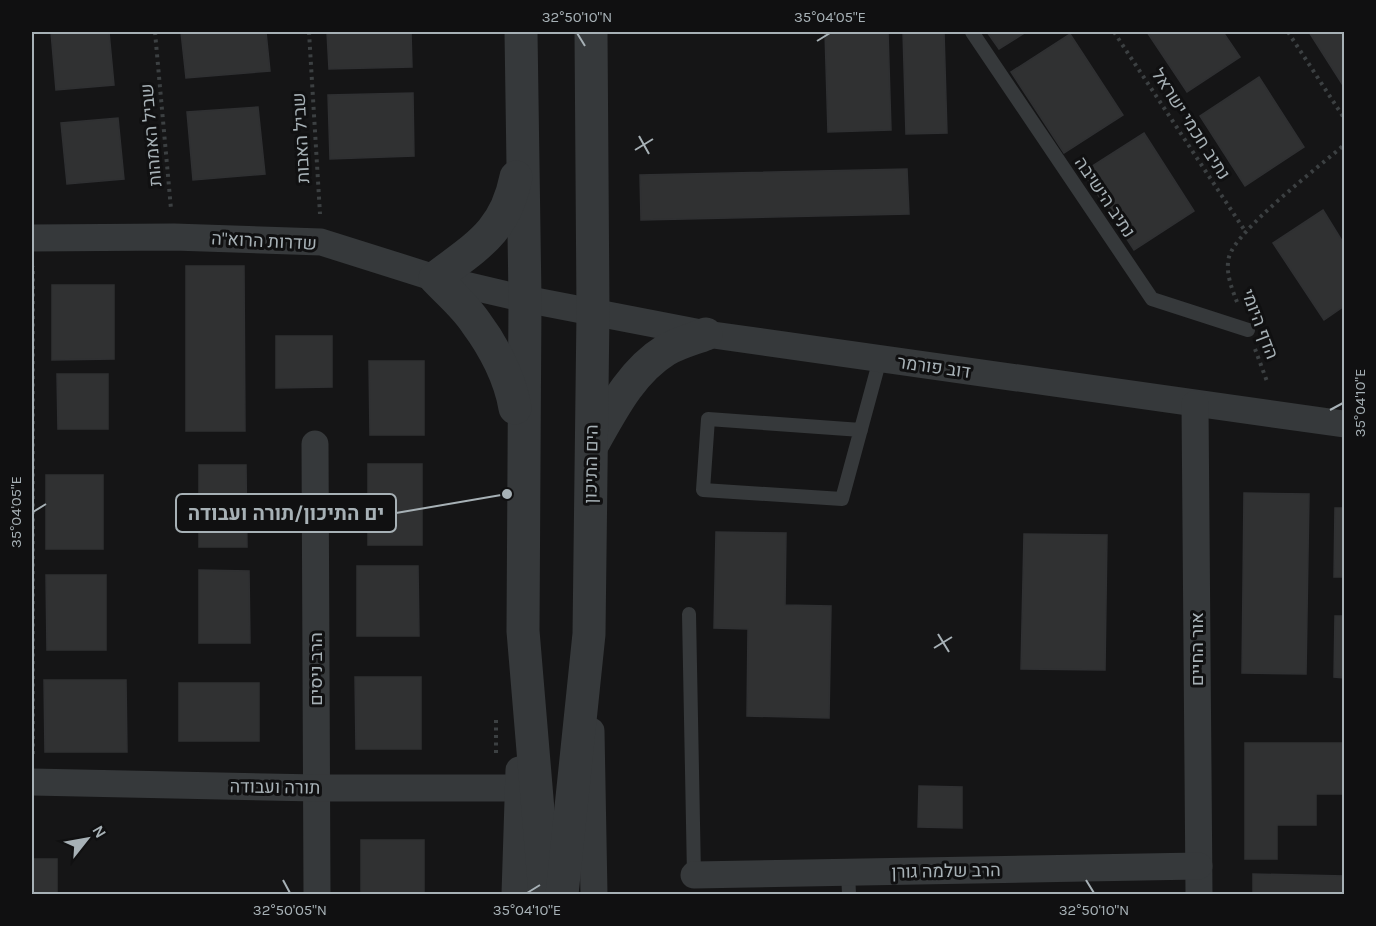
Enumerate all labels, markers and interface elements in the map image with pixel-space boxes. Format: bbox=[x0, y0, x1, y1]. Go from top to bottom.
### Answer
text: 32°50'10"N bbox=[542, 8, 612, 26]
text: 35°04'05"E bbox=[794, 8, 866, 26]
street label: נתיב חכמי ישראל bbox=[1147, 64, 1235, 184]
street label: שביל האמהות bbox=[136, 83, 166, 187]
street label: שביל האבות bbox=[288, 92, 314, 184]
street label: נתיב הישיבה bbox=[1070, 152, 1140, 242]
street label: שדרות הרוא"ה bbox=[211, 227, 317, 255]
street label: הדף היומי bbox=[1237, 286, 1283, 362]
street label: דוב פורמר bbox=[896, 351, 972, 383]
text: 35°04'10"E bbox=[1351, 369, 1369, 437]
street label: הים התיכון bbox=[579, 424, 603, 504]
text: 35°04'05"E bbox=[7, 476, 25, 548]
callout: ים התיכון/תורה ועבודה bbox=[176, 494, 396, 532]
text: ים התיכון/תורה ועבודה bbox=[188, 502, 384, 525]
street label: אור החיים bbox=[1186, 612, 1208, 686]
street label: הרב ניסים bbox=[305, 632, 327, 706]
street label: תורה ועבודה bbox=[229, 775, 321, 799]
north arrow bbox=[57, 809, 117, 869]
text: N bbox=[88, 822, 111, 841]
street label: הרב שלמה גורן bbox=[891, 859, 1001, 883]
text: 32°50'05"N bbox=[253, 901, 327, 919]
text: 35°04'10"E bbox=[493, 901, 561, 919]
text: 32°50'10"N bbox=[1059, 901, 1129, 919]

